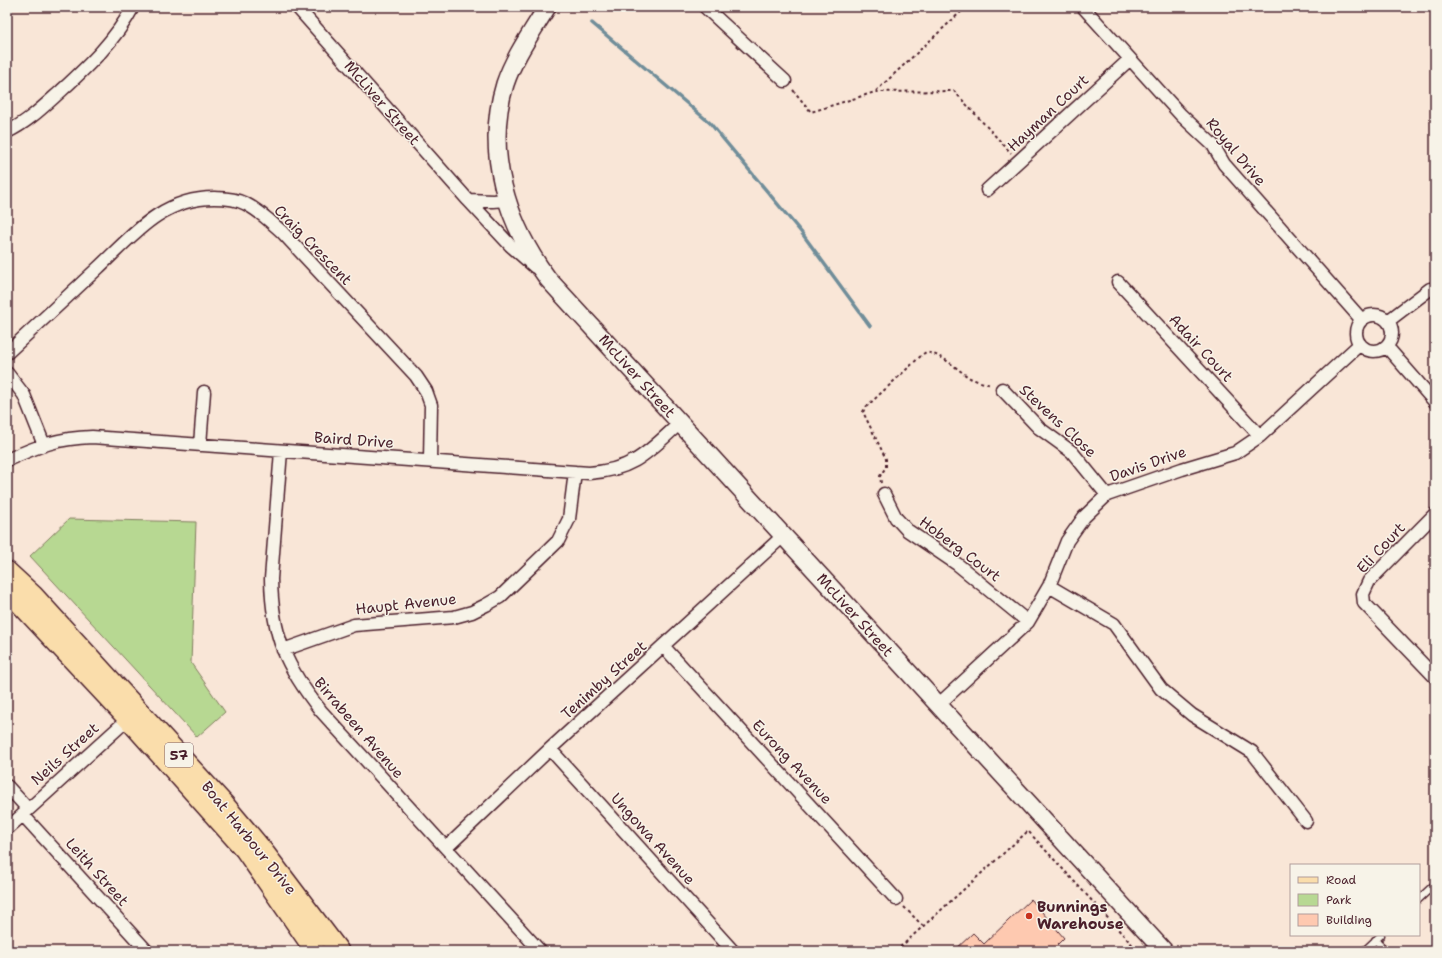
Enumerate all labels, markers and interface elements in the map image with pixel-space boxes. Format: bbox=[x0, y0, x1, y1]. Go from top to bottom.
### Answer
street label: McLiver Street bbox=[340, 57, 424, 149]
street label: Hayman Court bbox=[1003, 70, 1093, 156]
street label: Royal Drive bbox=[1202, 114, 1270, 190]
street label: Craig Crescent bbox=[270, 201, 356, 289]
street label: Adair Court bbox=[1164, 310, 1238, 386]
street label: McLiver Street bbox=[594, 330, 680, 422]
street label: Stevens Close bbox=[1015, 380, 1101, 462]
street label: Baird Drive bbox=[313, 427, 395, 453]
street label: Davis Drive bbox=[1107, 442, 1189, 486]
street label: Hoberg Court bbox=[915, 512, 1005, 586]
street label: Eli Court bbox=[1352, 518, 1410, 578]
street label: McLiver Street bbox=[812, 569, 898, 661]
street label: Haupt Avenue bbox=[354, 589, 458, 619]
street label: Tenimby Street bbox=[557, 636, 651, 724]
street label: Birrabeen Avenue bbox=[310, 673, 408, 783]
street label: Eurong Avenue bbox=[748, 715, 836, 809]
street label: Neils Street bbox=[27, 718, 103, 790]
road number: 57 bbox=[165, 743, 193, 767]
street label: Boat Harbour Drive bbox=[197, 777, 301, 899]
street label: Ungowa Avenue bbox=[606, 789, 700, 889]
street label: Leith Street bbox=[61, 834, 133, 910]
legend bbox=[1290, 864, 1420, 936]
text: Road bbox=[1326, 872, 1357, 888]
text: Park bbox=[1326, 892, 1352, 908]
place label: Bunnings Warehouse bbox=[1037, 897, 1124, 934]
marker: Bunnings Warehouse bbox=[1024, 911, 1034, 921]
text: Building bbox=[1326, 912, 1372, 928]

